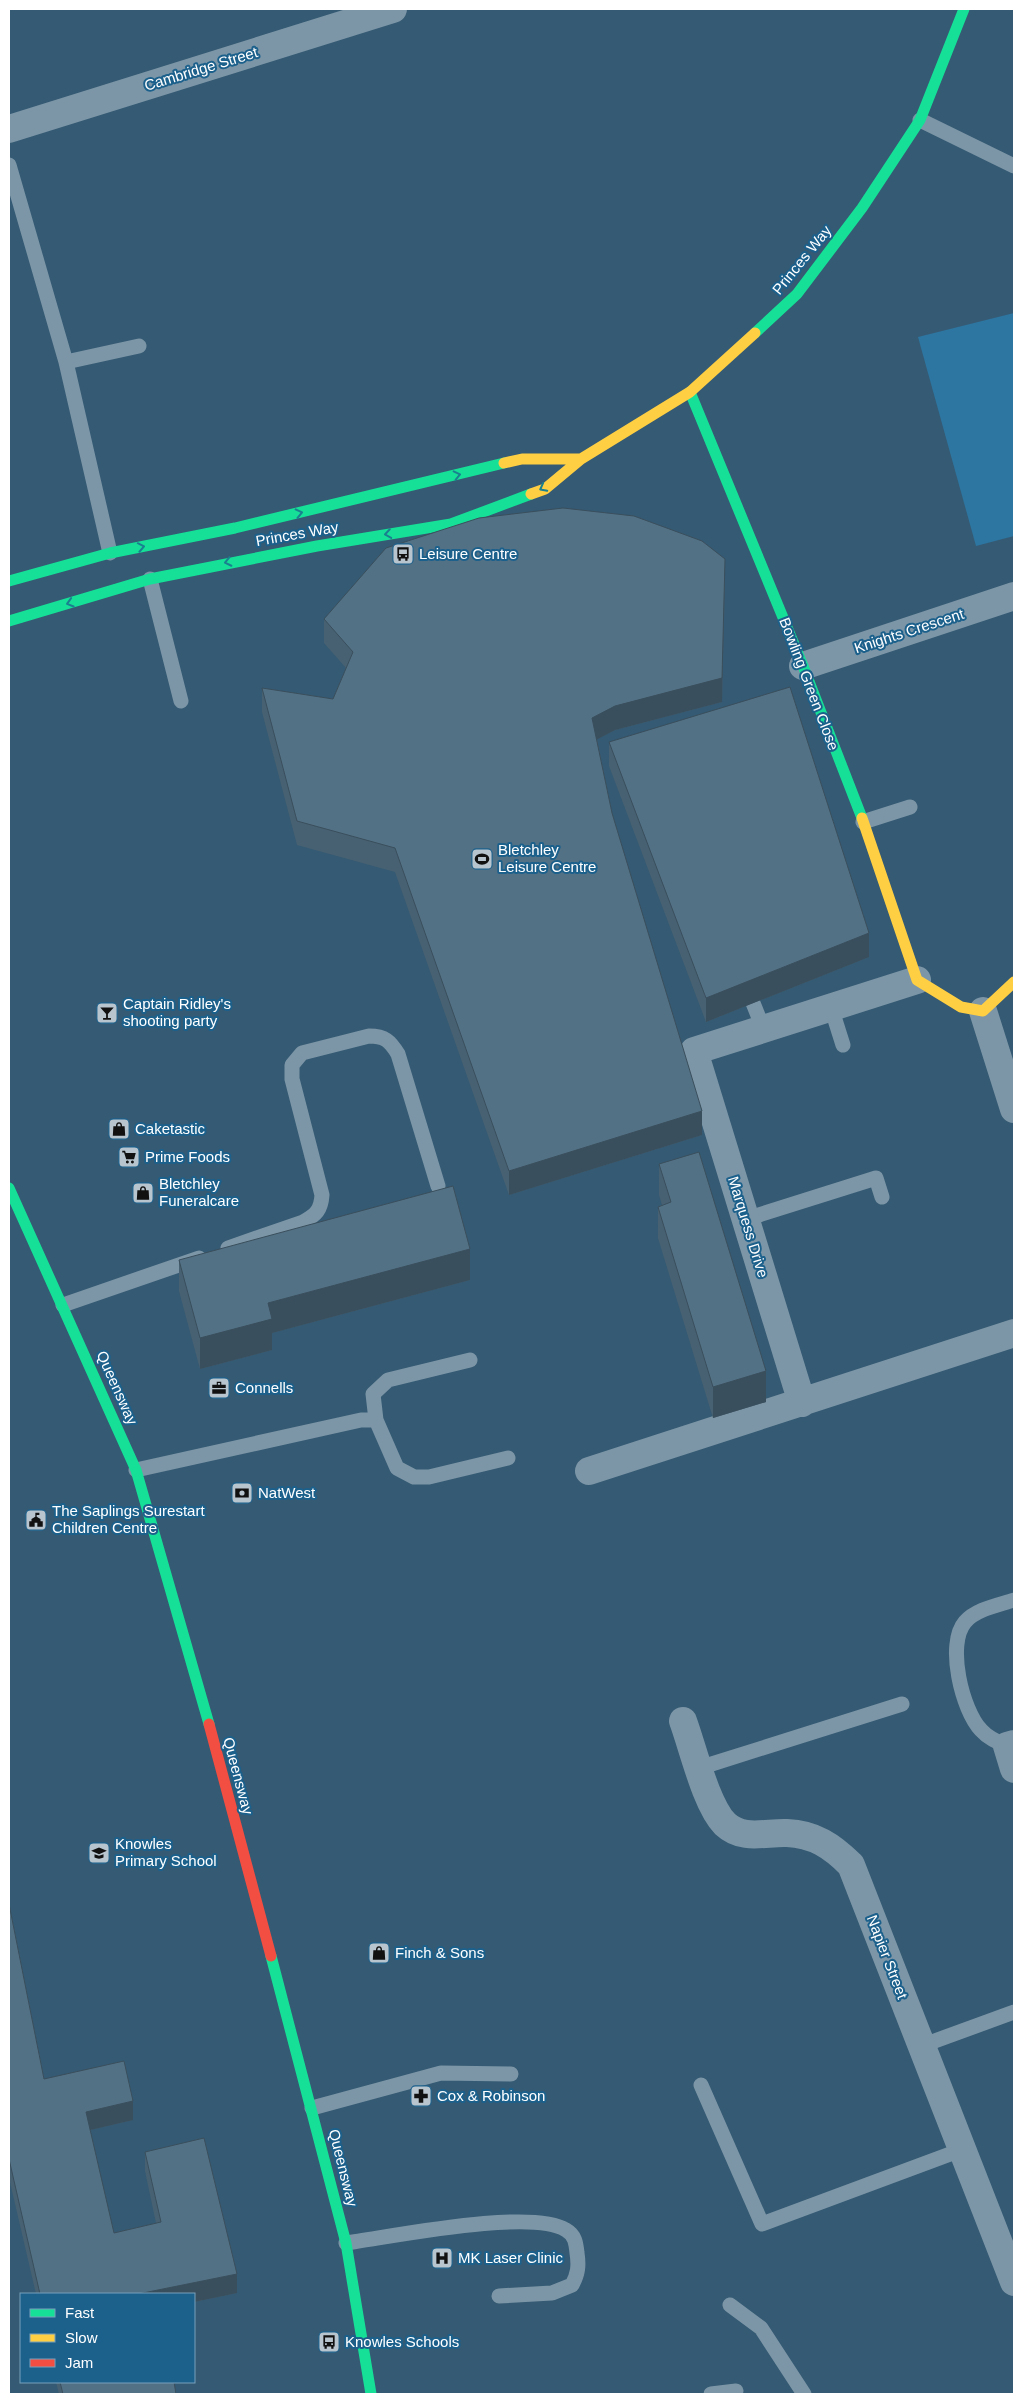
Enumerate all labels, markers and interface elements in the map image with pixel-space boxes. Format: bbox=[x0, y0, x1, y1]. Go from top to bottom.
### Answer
street label: Cambridge Street bbox=[142, 43, 260, 94]
street label: Princes Way bbox=[769, 221, 835, 298]
one-way arrow bbox=[453, 470, 462, 481]
one-way arrow bbox=[539, 482, 548, 492]
one-way arrow bbox=[295, 508, 304, 519]
street label: Princes Way bbox=[254, 518, 340, 549]
one-way arrow bbox=[383, 529, 392, 539]
one-way arrow bbox=[136, 542, 145, 552]
bus stop icon: Leisure Centre bbox=[391, 542, 415, 566]
place label: Leisure Centre bbox=[419, 545, 517, 562]
one-way arrow bbox=[223, 557, 232, 567]
one-way arrow bbox=[67, 597, 75, 607]
street label: Knights Crescent bbox=[852, 605, 967, 656]
street label: Bowling Green Close bbox=[776, 615, 843, 753]
place label: Bletchley Leisure Centre bbox=[498, 841, 596, 875]
sports icon: Bletchley Leisure Centre bbox=[470, 847, 494, 871]
place label: Captain Ridley's shooting party bbox=[123, 995, 231, 1029]
bar icon: Captain Ridley's shooting party bbox=[95, 1001, 119, 1025]
shop icon: Caketastic bbox=[107, 1117, 131, 1141]
place label: Caketastic bbox=[135, 1120, 206, 1137]
supermarket icon: Prime Foods bbox=[117, 1145, 141, 1169]
place label: Prime Foods bbox=[145, 1148, 230, 1165]
street label: Marquess Drive bbox=[725, 1174, 772, 1280]
place label: Bletchley Funeralcare bbox=[159, 1175, 239, 1209]
shop icon: Bletchley Funeralcare bbox=[131, 1181, 155, 1205]
street label: Queensway bbox=[94, 1348, 142, 1428]
office icon: Connells bbox=[207, 1376, 231, 1400]
place label: Connells bbox=[235, 1379, 293, 1396]
bank icon: NatWest bbox=[230, 1481, 254, 1505]
place label: NatWest bbox=[258, 1484, 316, 1501]
place label: The Saplings Surestart Children Centre bbox=[52, 1502, 205, 1536]
public building icon: The Saplings Surestart Children Centre bbox=[24, 1508, 48, 1532]
street label: Queensway bbox=[220, 1735, 257, 1817]
place label: Knowles Primary School bbox=[115, 1835, 217, 1869]
school or university icon: Knowles Primary School bbox=[87, 1841, 111, 1865]
street label: Napier Street bbox=[864, 1913, 912, 2002]
shop icon: Finch & Sons bbox=[367, 1941, 391, 1965]
place label: Finch & Sons bbox=[395, 1944, 484, 1961]
pharmacy icon: Cox & Robinson bbox=[409, 2084, 433, 2108]
place label: Cox & Robinson bbox=[437, 2087, 545, 2104]
street label: Queensway bbox=[326, 2127, 361, 2209]
hospital icon: MK Laser Clinic bbox=[430, 2246, 454, 2270]
place label: MK Laser Clinic bbox=[458, 2249, 564, 2266]
legend bbox=[20, 2293, 195, 2383]
text: Fast bbox=[65, 2304, 95, 2321]
text: Slow bbox=[65, 2329, 98, 2346]
bus stop icon: Knowles Schools bbox=[317, 2330, 341, 2354]
place label: Knowles Schools bbox=[345, 2333, 459, 2350]
text: Jam bbox=[65, 2354, 93, 2371]

